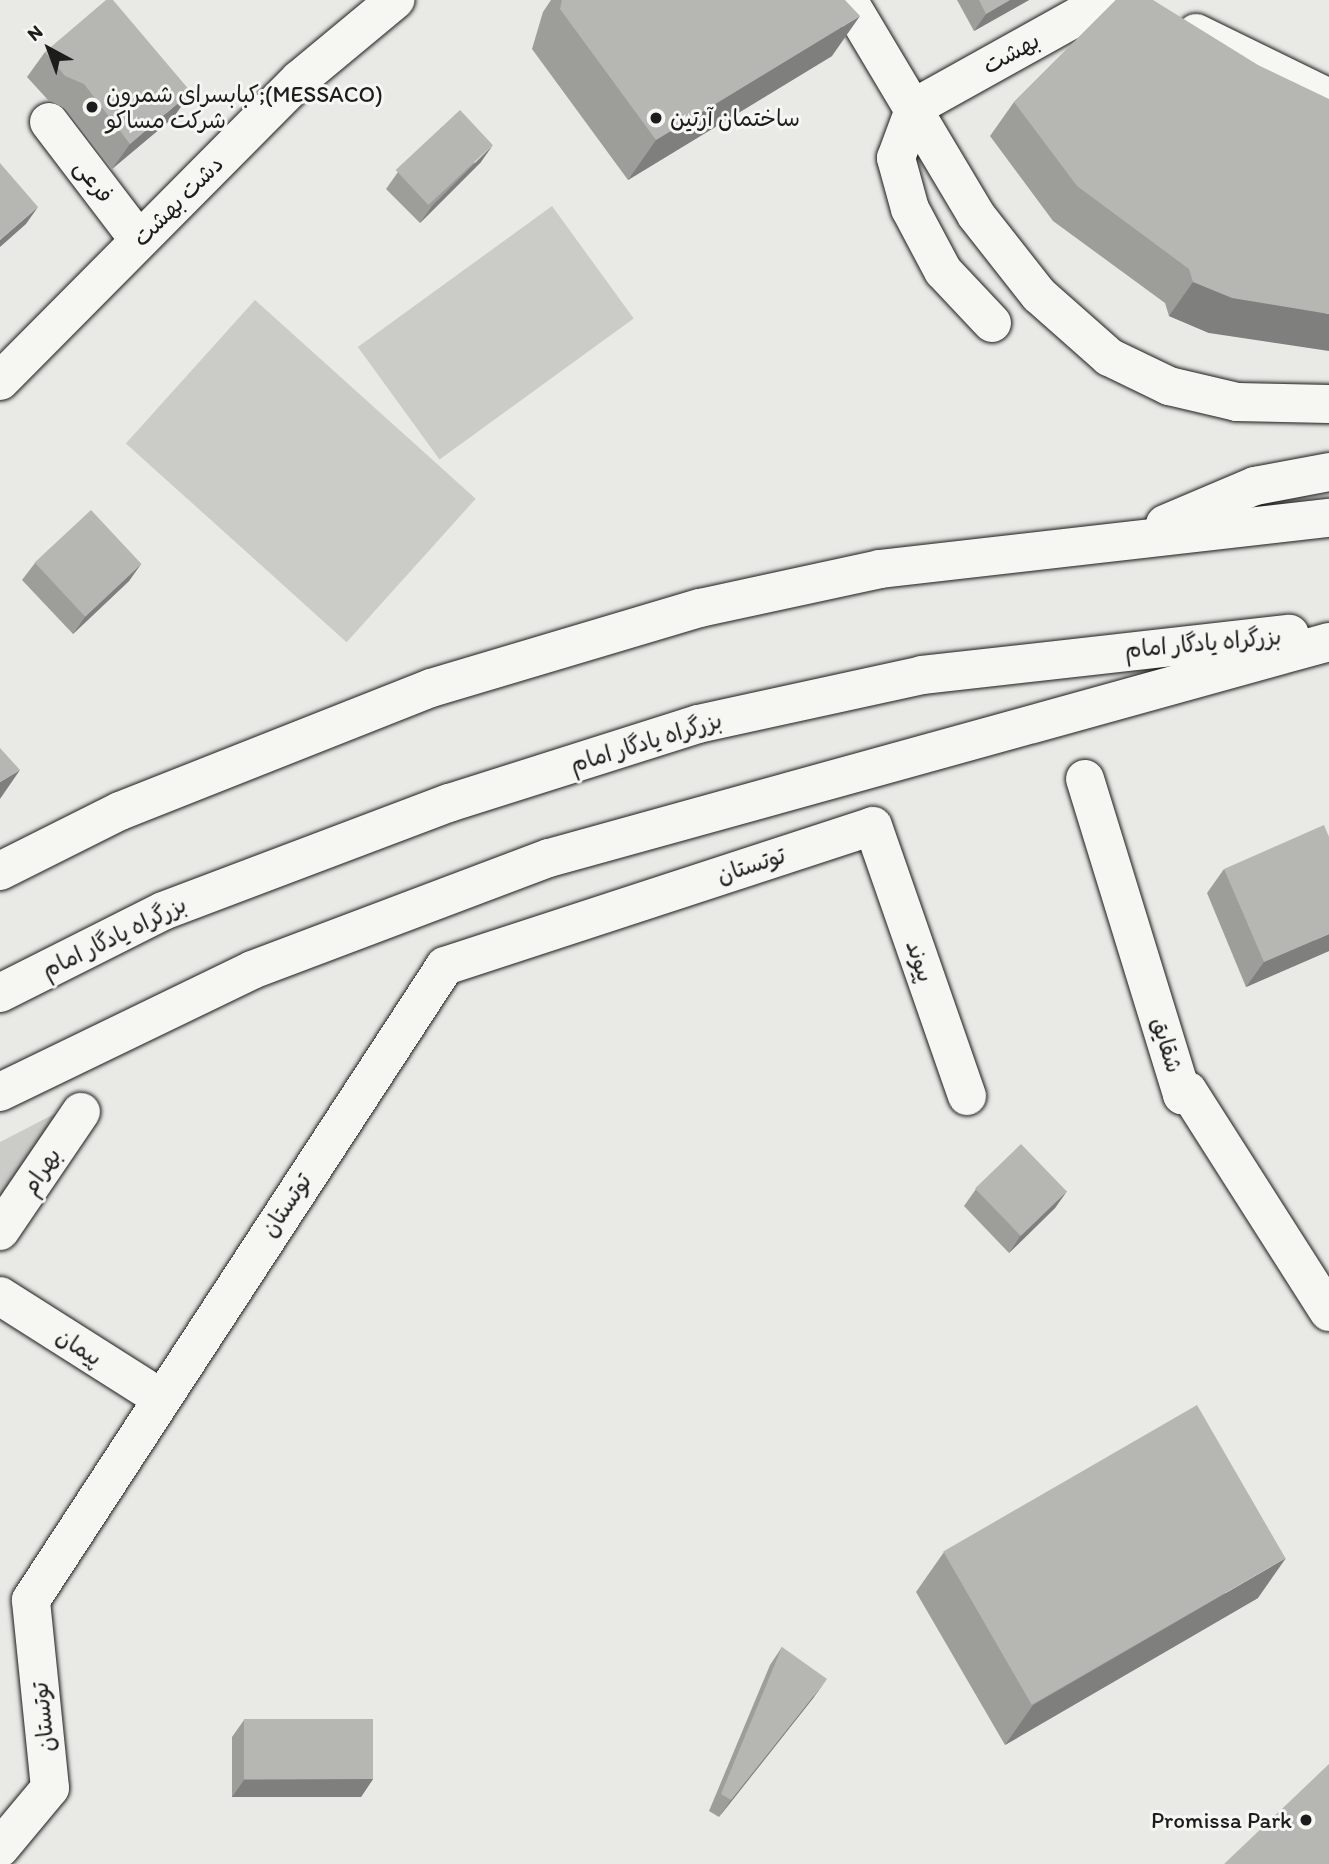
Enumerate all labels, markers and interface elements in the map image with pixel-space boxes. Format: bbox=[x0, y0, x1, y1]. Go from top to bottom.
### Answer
north arrow bbox=[14, 14, 84, 84]
text: N bbox=[23, 20, 47, 46]
street label: بهشت bbox=[978, 26, 1044, 80]
place label: کبابسرای شمرون;(MESSACO) شرکت مساکو bbox=[106, 80, 383, 134]
marker: کبابسرای شمرون;(MESSACO) شرکت مساکو bbox=[84, 99, 100, 115]
place label: ساختمان آرتین bbox=[670, 104, 800, 132]
marker: ساختمان آرتین bbox=[648, 110, 664, 126]
street label: دشت بهشت bbox=[127, 150, 229, 252]
street label: فرعی bbox=[69, 154, 119, 208]
street label: بزرگراه یادگار امام bbox=[1124, 622, 1282, 664]
street label: بزرگراه یادگار امام bbox=[567, 706, 725, 778]
street label: توتستان bbox=[713, 841, 789, 889]
street label: بزرگراه یادگار امام bbox=[37, 890, 191, 984]
street label: پیوند bbox=[900, 936, 940, 986]
street label: شقایق bbox=[1146, 1014, 1188, 1076]
street label: بهرام bbox=[15, 1142, 67, 1200]
street label: توتستان bbox=[255, 1168, 317, 1242]
street label: پیمان bbox=[51, 1322, 107, 1372]
street label: توتستان bbox=[26, 1681, 60, 1753]
place label: Promissa Park bbox=[1151, 1806, 1292, 1834]
marker: Promissa Park bbox=[1298, 1812, 1314, 1828]

